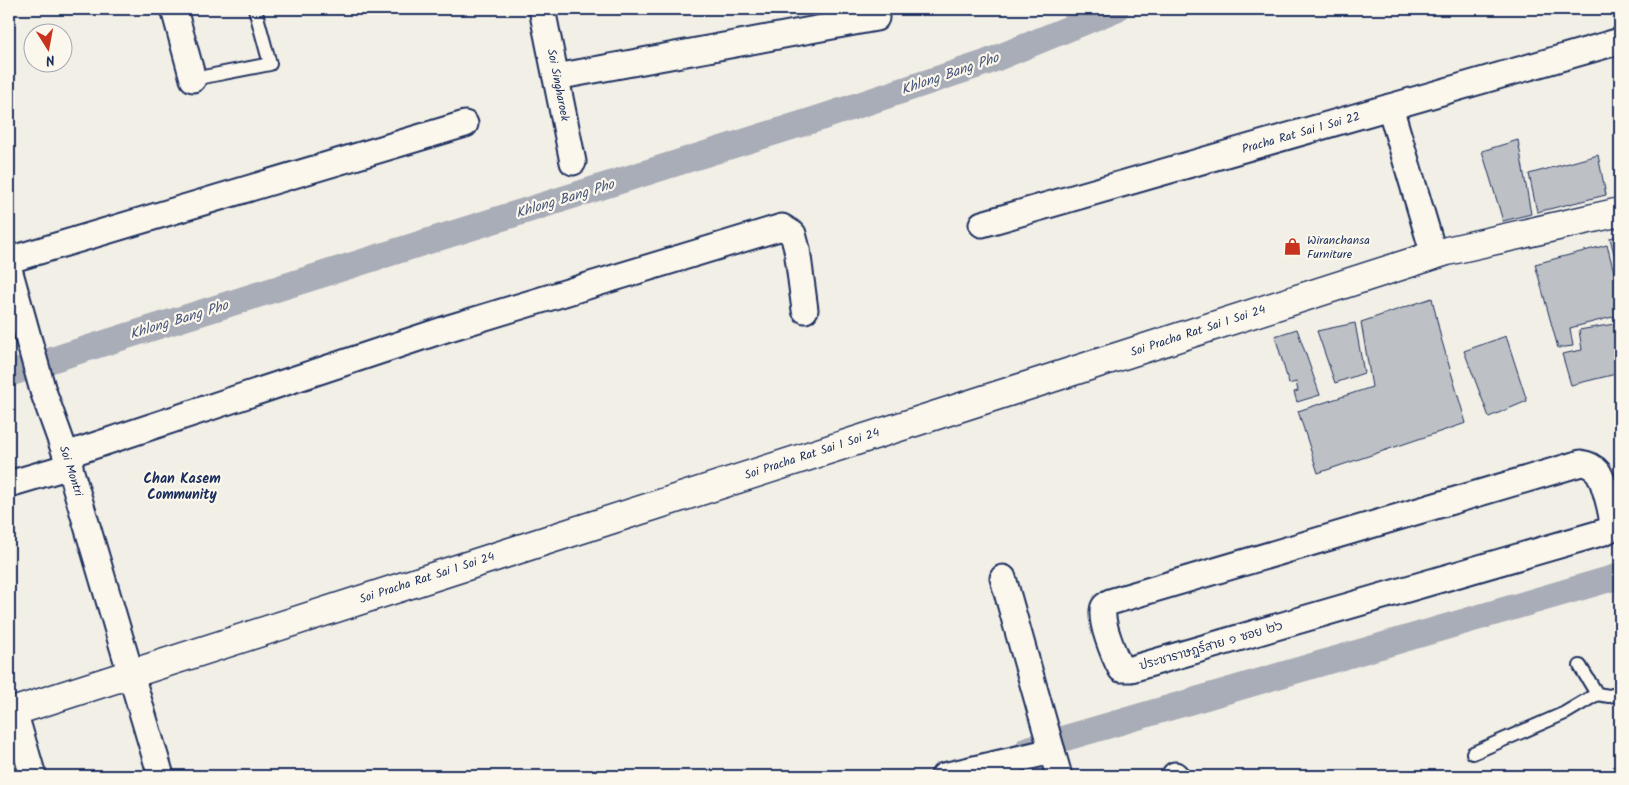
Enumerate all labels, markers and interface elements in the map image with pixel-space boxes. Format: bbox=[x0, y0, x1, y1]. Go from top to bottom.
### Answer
north arrow bbox=[22, 22, 72, 72]
water label: Khlong Bang Pho bbox=[898, 46, 1003, 101]
street label: Soi Singharoek bbox=[542, 47, 574, 123]
text: N bbox=[44, 48, 57, 71]
street label: Pracha Rat Sai 1 Soi 22 bbox=[1240, 107, 1362, 159]
water label: Khlong Bang Pho bbox=[513, 173, 619, 224]
place label: Wiranchansa Furniture bbox=[1307, 231, 1370, 264]
shop icon: Wiranchansa Furniture bbox=[1283, 237, 1303, 257]
water label: Khlong Bang Pho bbox=[127, 294, 233, 345]
street label: Soi Pracha Rat Sai 1 Soi 24 bbox=[1128, 300, 1268, 362]
street label: Soi Pracha Rat Sai 1 Soi 24 bbox=[742, 423, 882, 485]
street label: Soi Montri bbox=[54, 443, 88, 500]
district label: Chan Kasem Community bbox=[143, 468, 221, 506]
street label: Soi Pracha Rat Sai 1 Soi 24 bbox=[357, 547, 497, 609]
street label: ประชาราษฎร์สาย ๑ ซอย ๒๖ bbox=[1137, 616, 1285, 676]

